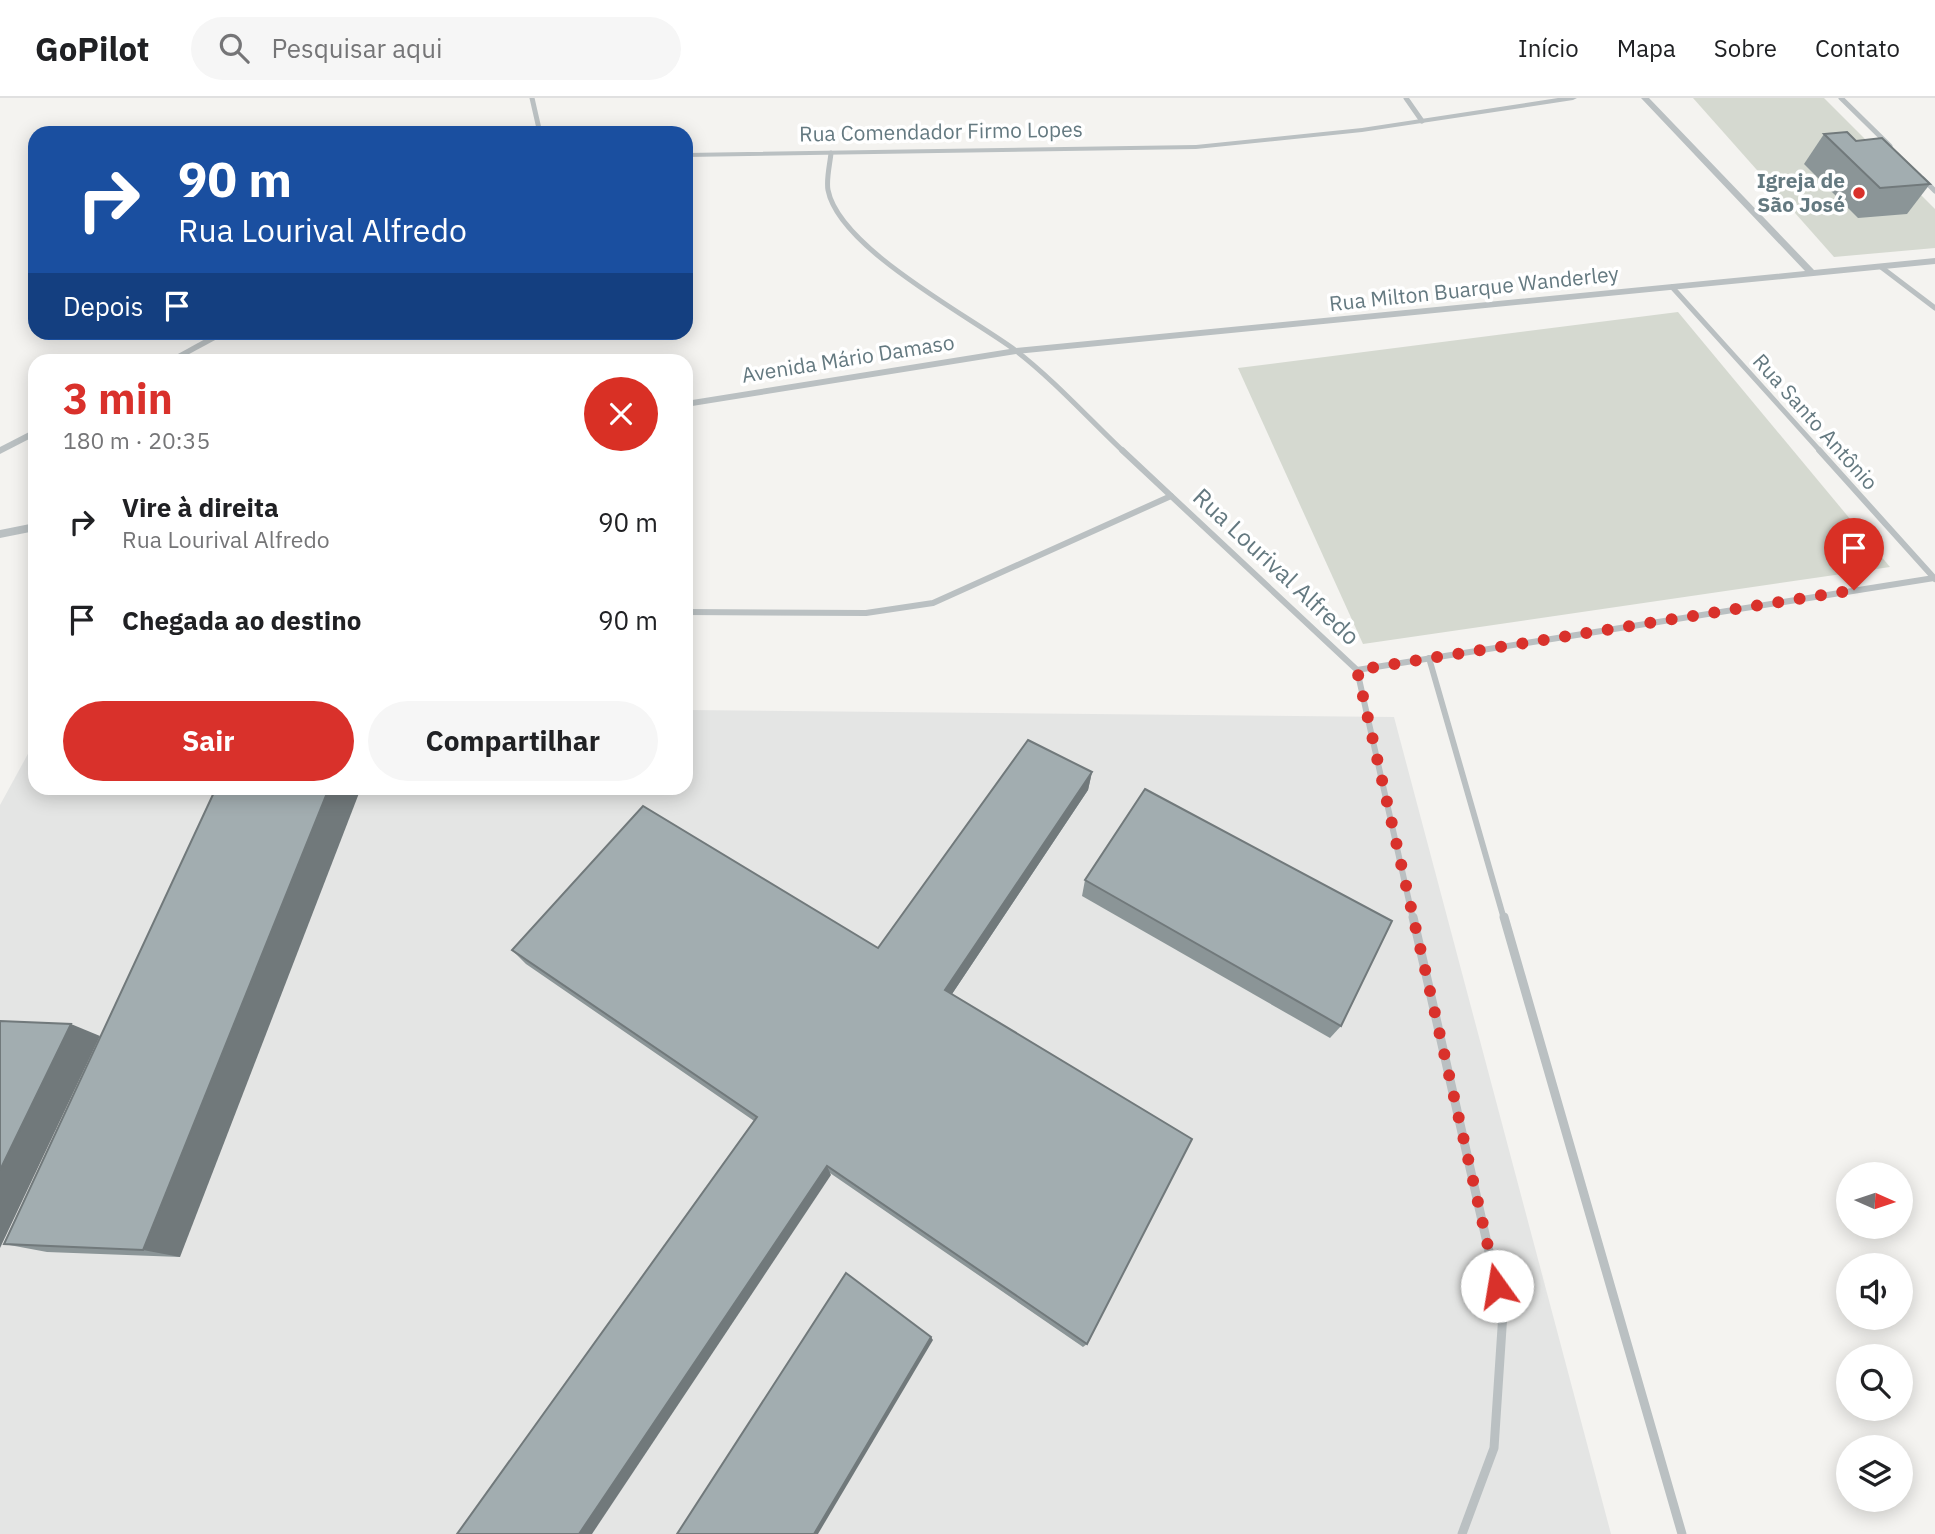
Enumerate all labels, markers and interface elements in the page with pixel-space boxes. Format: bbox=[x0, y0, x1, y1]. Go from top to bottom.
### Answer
search box bbox=[191, 17, 681, 80]
text: GoPilot bbox=[35, 27, 149, 70]
icon: search bbox=[215, 29, 253, 67]
text: Pesquisar aqui bbox=[271, 31, 442, 65]
text: Início bbox=[1518, 32, 1579, 64]
text: Mapa bbox=[1617, 32, 1676, 64]
text: Sobre bbox=[1714, 32, 1777, 64]
text: Contato bbox=[1815, 32, 1900, 64]
street label: Rua Comendador Firmo Lopes bbox=[799, 115, 1083, 147]
text: 90 m bbox=[178, 147, 292, 210]
icon: right bbox=[63, 154, 154, 245]
place label: Igreja de São José bbox=[1757, 166, 1845, 218]
marker: Igreja de São José bbox=[1851, 185, 1867, 201]
text: Rua Lourival Alfredo bbox=[178, 209, 467, 251]
street label: Rua Milton Buarque Wanderley bbox=[1328, 259, 1621, 317]
icon: arrive bbox=[158, 287, 196, 325]
text: Depois bbox=[63, 289, 144, 323]
street label: Avenida Mário Damaso bbox=[739, 327, 956, 389]
street label: Rua Santo Antônio bbox=[1747, 347, 1884, 495]
text: 3 min bbox=[63, 371, 173, 426]
button: close bbox=[584, 377, 658, 451]
text: 180 m · 20:35 bbox=[63, 425, 210, 455]
street label: Rua Lourival Alfredo bbox=[1187, 481, 1367, 652]
text: Vire à direita bbox=[122, 490, 279, 524]
icon: right bbox=[63, 503, 101, 541]
text: 90 m bbox=[598, 505, 658, 539]
pin bbox=[1824, 518, 1884, 590]
text: Rua Lourival Alfredo bbox=[122, 524, 330, 554]
icon: arrive bbox=[1835, 529, 1873, 567]
icon: arrive bbox=[63, 601, 101, 639]
text: Chegada ao destino bbox=[122, 603, 361, 637]
text: 90 m bbox=[598, 603, 658, 637]
button: Sair bbox=[63, 701, 354, 781]
button: Compartilhar bbox=[368, 701, 658, 781]
north arrow bbox=[1836, 1162, 1913, 1239]
map controls bbox=[1836, 1162, 1913, 1512]
position arrow bbox=[1460, 1249, 1534, 1323]
button: sound bbox=[1836, 1253, 1913, 1330]
button: search bbox=[1836, 1344, 1913, 1421]
button: layers bbox=[1836, 1435, 1913, 1512]

